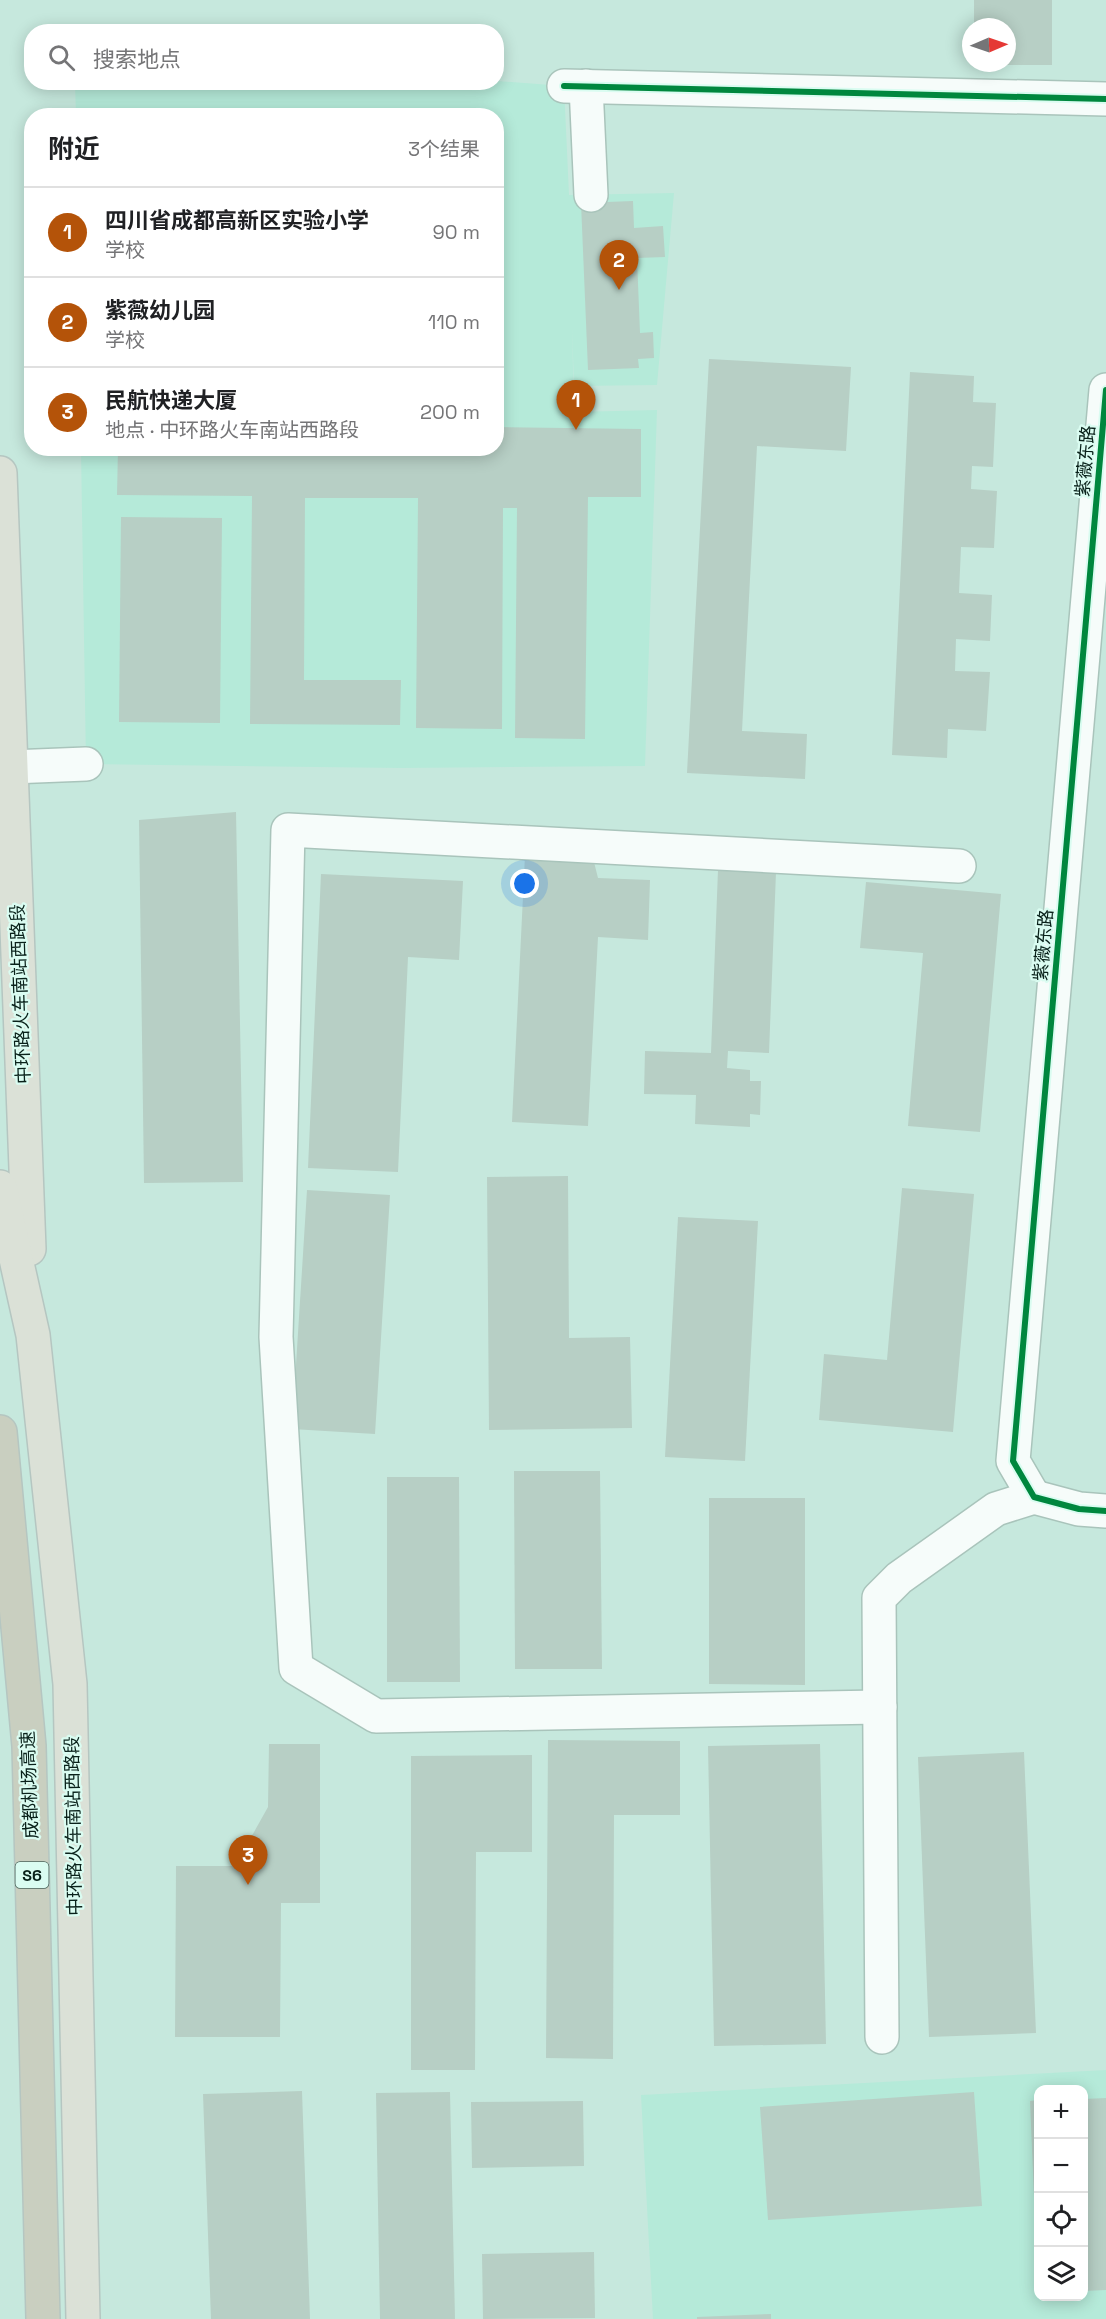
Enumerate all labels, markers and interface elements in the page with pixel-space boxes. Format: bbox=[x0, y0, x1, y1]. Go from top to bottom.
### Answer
north arrow bbox=[962, 18, 1016, 72]
search box bbox=[24, 24, 504, 90]
icon: search bbox=[45, 41, 78, 74]
text: 搜索地点 bbox=[93, 45, 181, 73]
text: 附近 bbox=[48, 132, 100, 166]
text: 3个结果 bbox=[408, 136, 480, 162]
text: 四川省成都高新区实验小学 bbox=[105, 206, 369, 234]
text: 1 bbox=[63, 219, 72, 245]
text: 90 m bbox=[433, 219, 480, 245]
text: 学校 bbox=[105, 237, 145, 263]
pin: 2 bbox=[600, 240, 638, 290]
text: 紫薇幼儿园 bbox=[105, 296, 215, 324]
text: 2 bbox=[62, 309, 73, 335]
text: 110 m bbox=[428, 309, 480, 335]
text: 学校 bbox=[105, 327, 145, 353]
pin: 1 bbox=[556, 380, 596, 430]
text: 民航快递大厦 bbox=[105, 386, 237, 414]
text: 3 bbox=[61, 399, 74, 425]
text: 200 m bbox=[420, 399, 480, 425]
text: 地点 · 中环路火车南站西路段 bbox=[105, 417, 359, 443]
street label: 紫薇东路 bbox=[1070, 424, 1100, 498]
your location bbox=[510, 869, 539, 898]
street label: 中环路火车南站西路段 bbox=[5, 904, 35, 1084]
street label: 紫薇东路 bbox=[1028, 908, 1058, 982]
street label: 成都机场高速 bbox=[16, 1731, 42, 1839]
street label: 中环路火车南站西路段 bbox=[60, 1736, 86, 1916]
pin: 3 bbox=[228, 1836, 268, 1885]
road number: S6 bbox=[15, 1862, 48, 1888]
map controls bbox=[1034, 2085, 1088, 2301]
button: + bbox=[1034, 2085, 1088, 2139]
button: − bbox=[1034, 2139, 1088, 2193]
button: locate bbox=[1034, 2193, 1088, 2247]
button: layers bbox=[1034, 2247, 1088, 2301]

